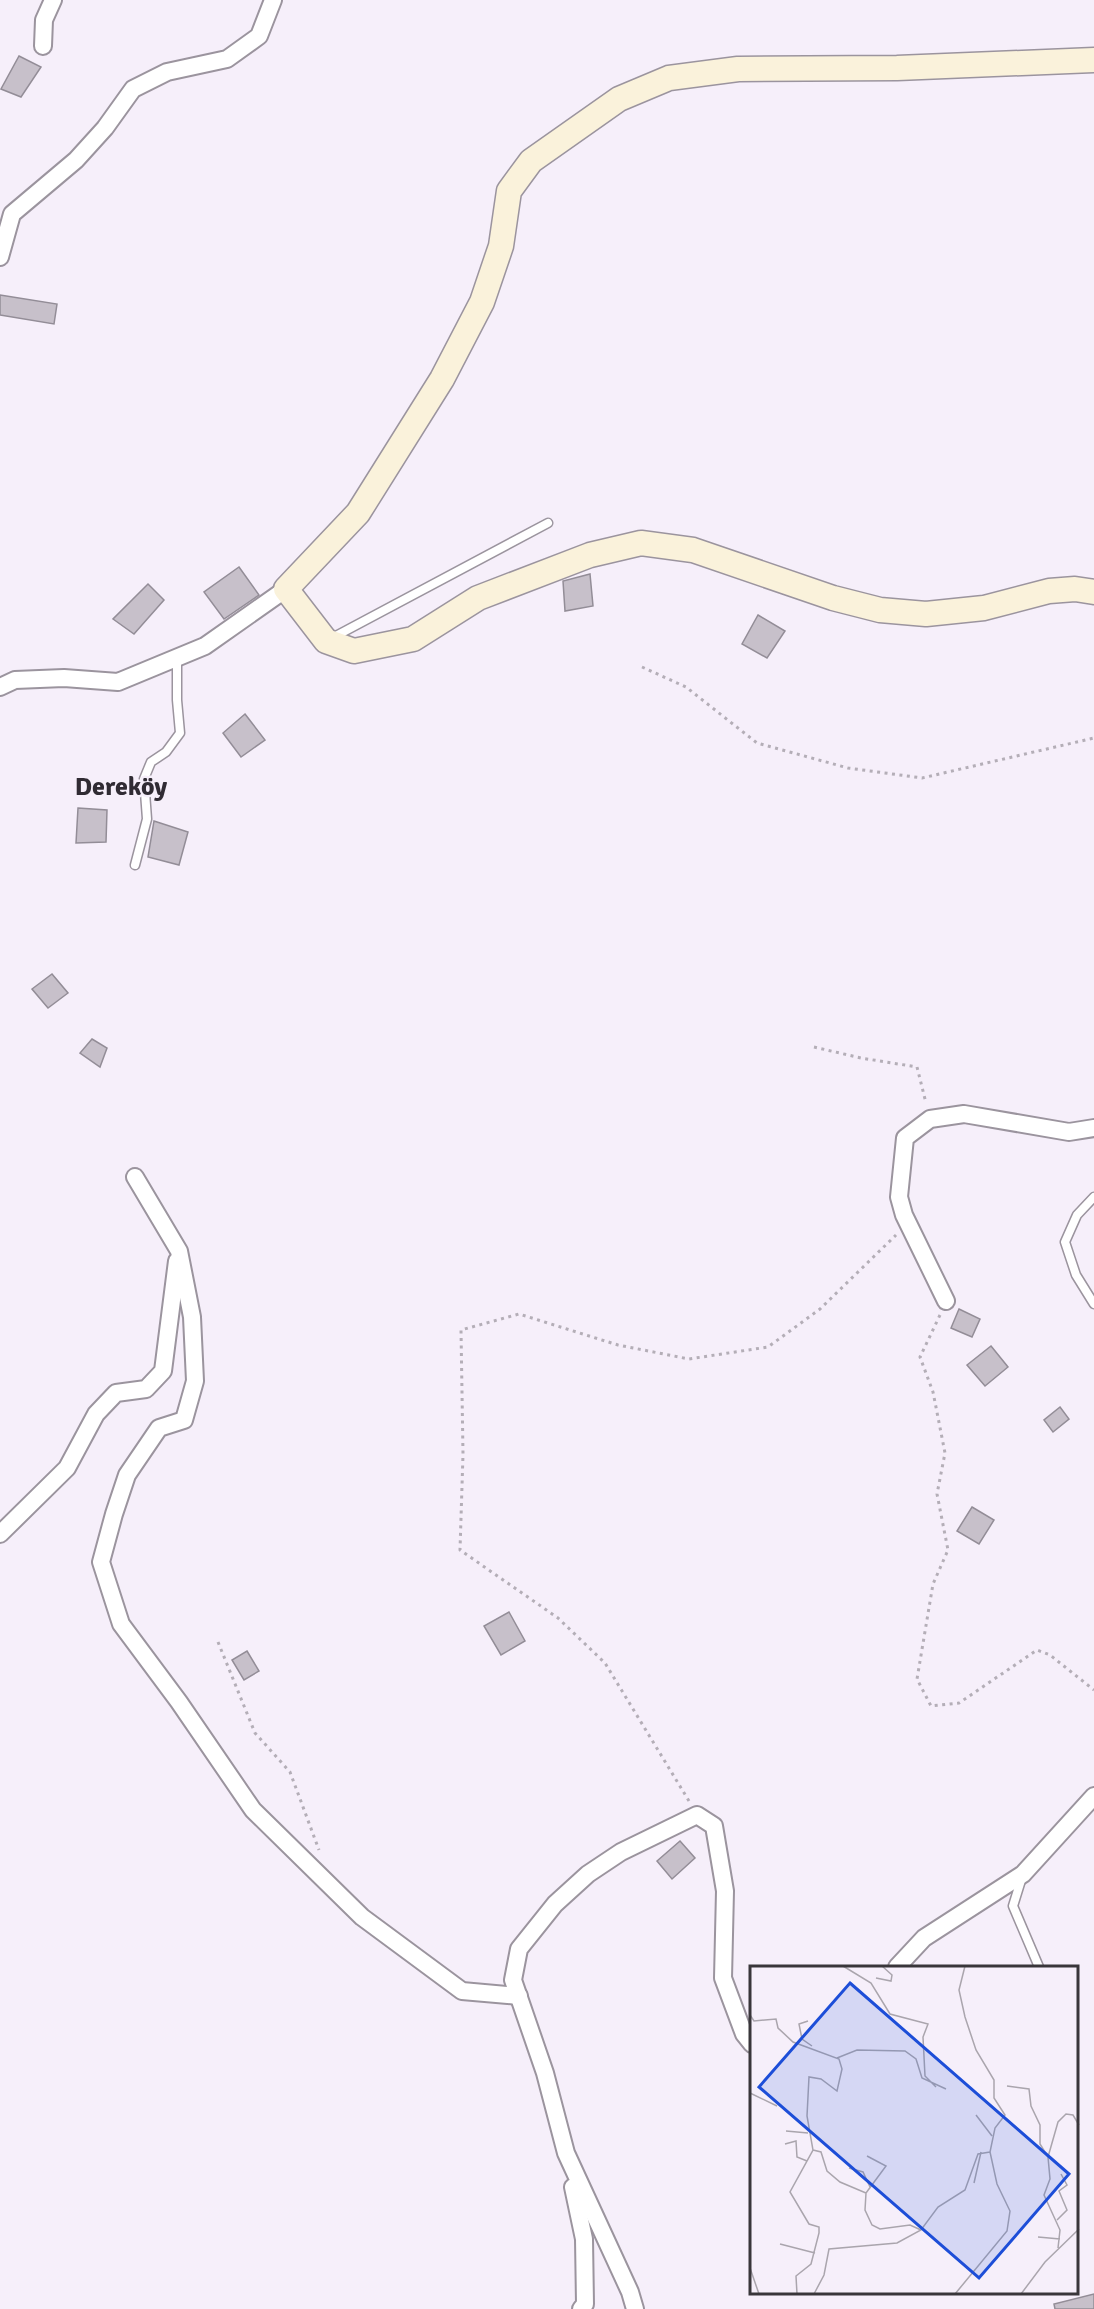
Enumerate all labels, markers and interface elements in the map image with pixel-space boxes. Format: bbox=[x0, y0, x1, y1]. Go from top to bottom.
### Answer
district label: Dereköy bbox=[75, 771, 167, 803]
inset map bbox=[750, 1966, 1079, 2294]

